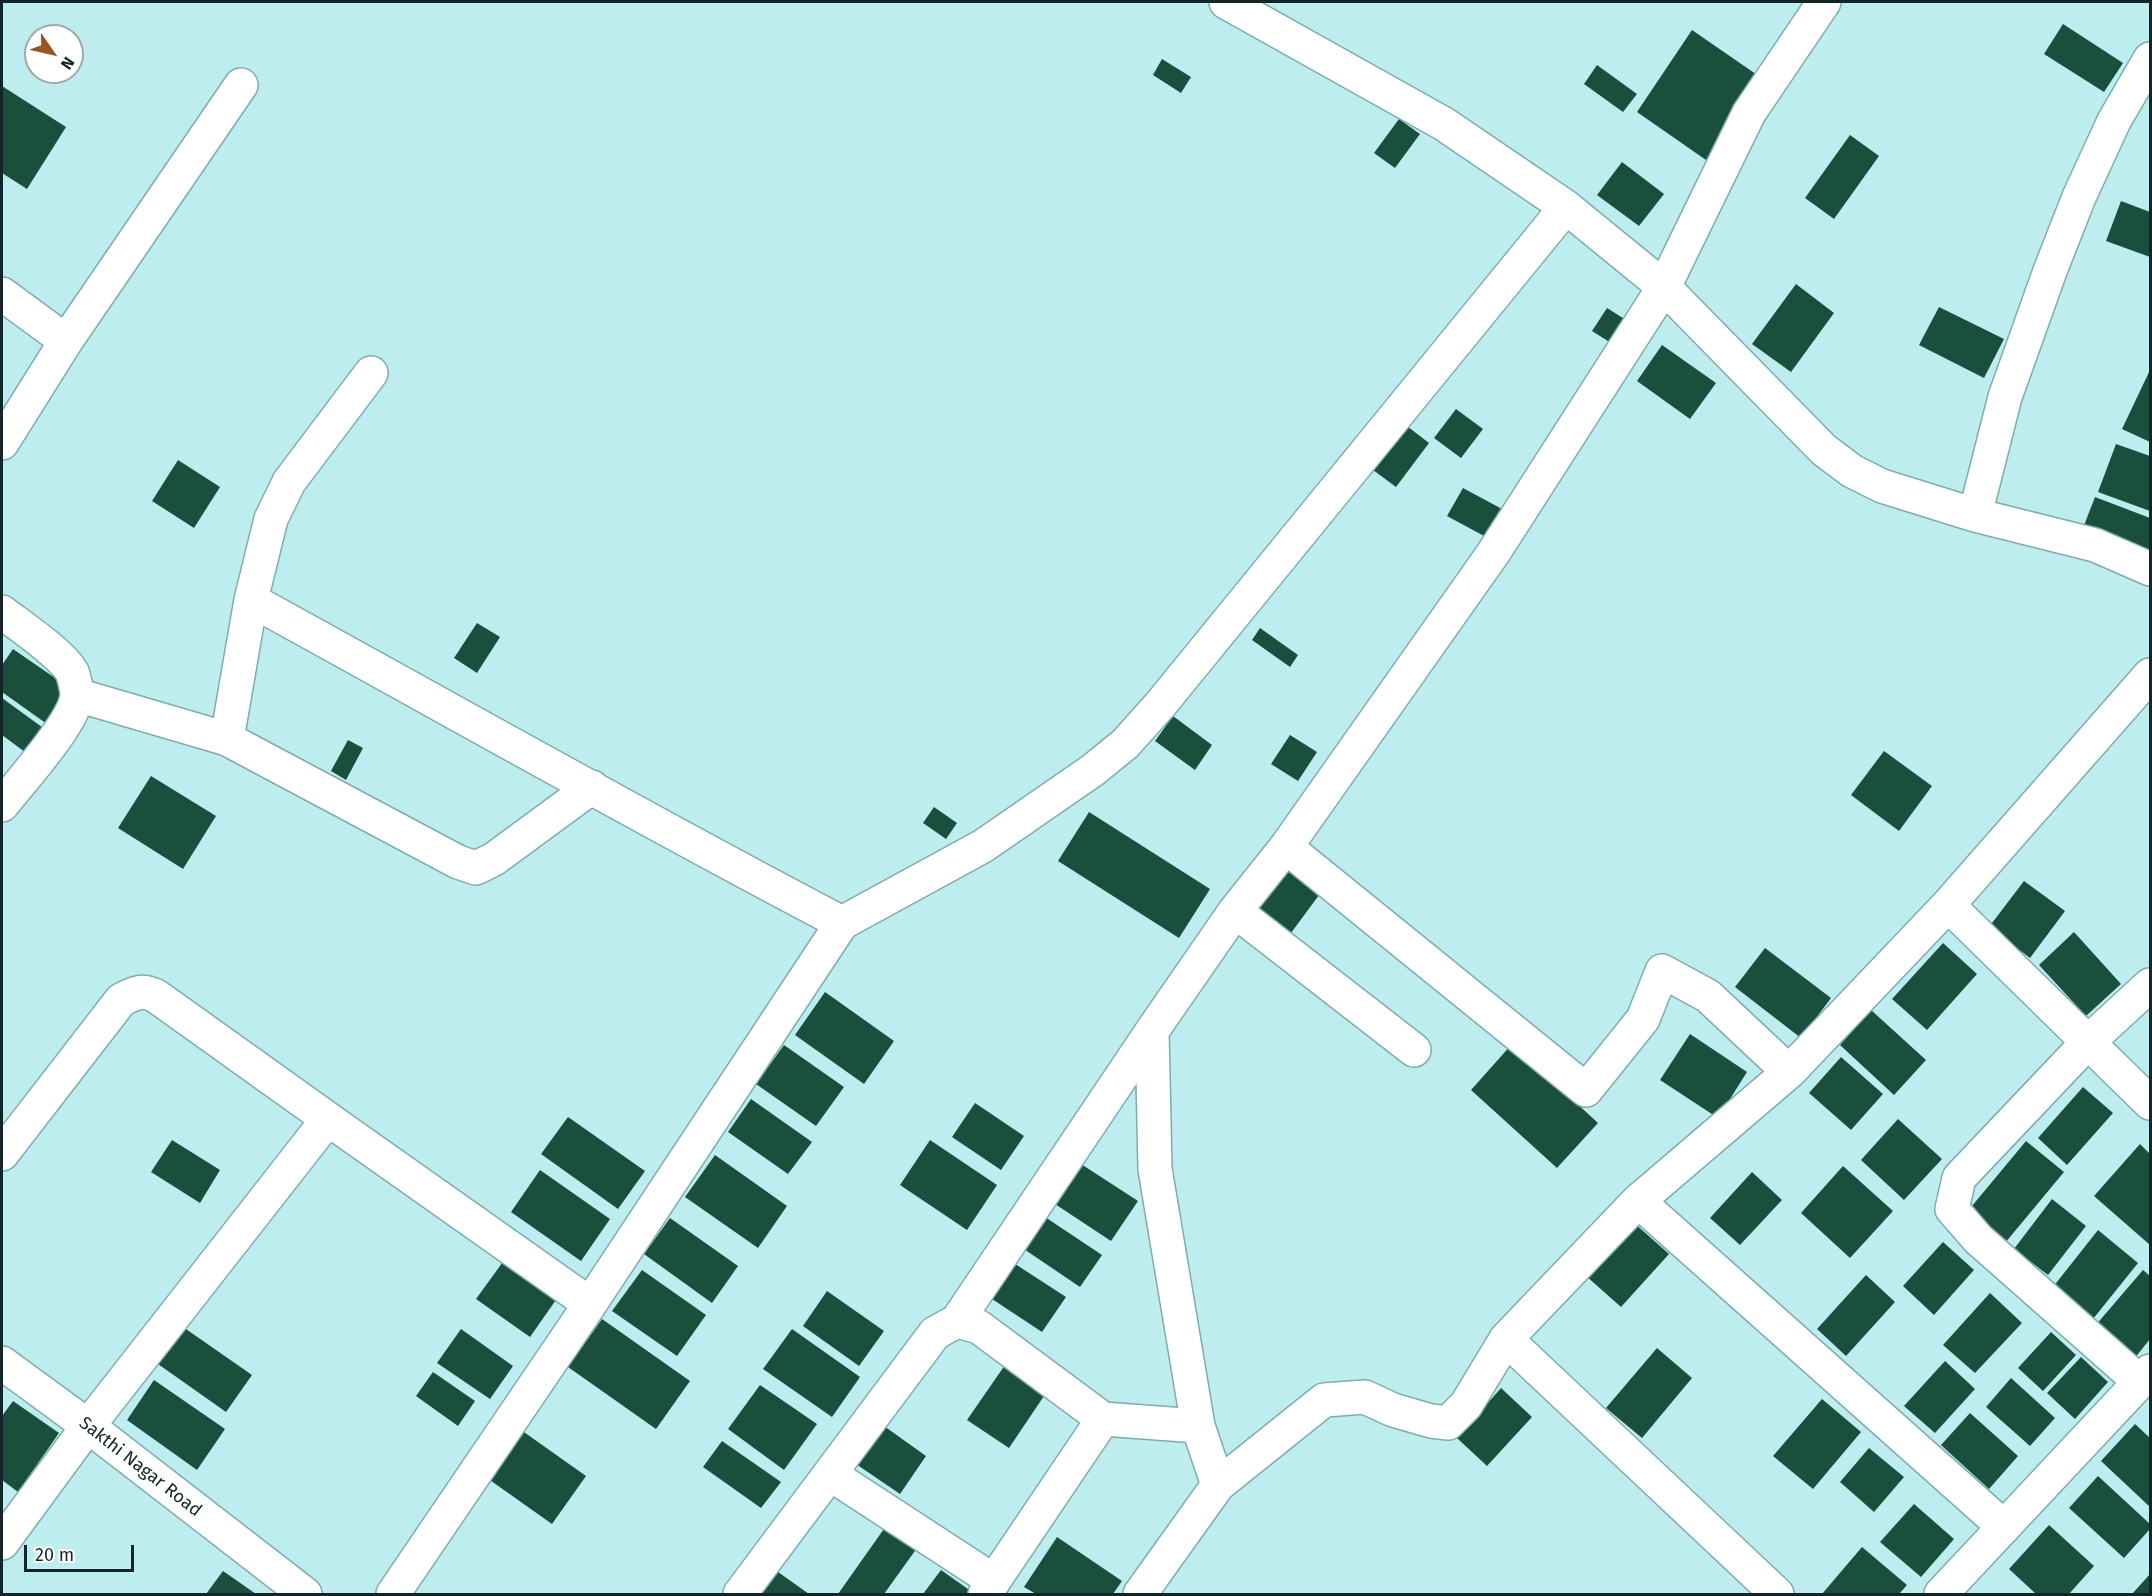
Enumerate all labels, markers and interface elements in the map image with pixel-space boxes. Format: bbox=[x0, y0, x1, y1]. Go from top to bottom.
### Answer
north arrow bbox=[24, 24, 84, 84]
text: N bbox=[57, 54, 79, 73]
street label: Sakthi Nagar Road bbox=[74, 1412, 206, 1522]
scale bar bbox=[27, 1533, 136, 1571]
text: 20 m bbox=[35, 1544, 74, 1566]

